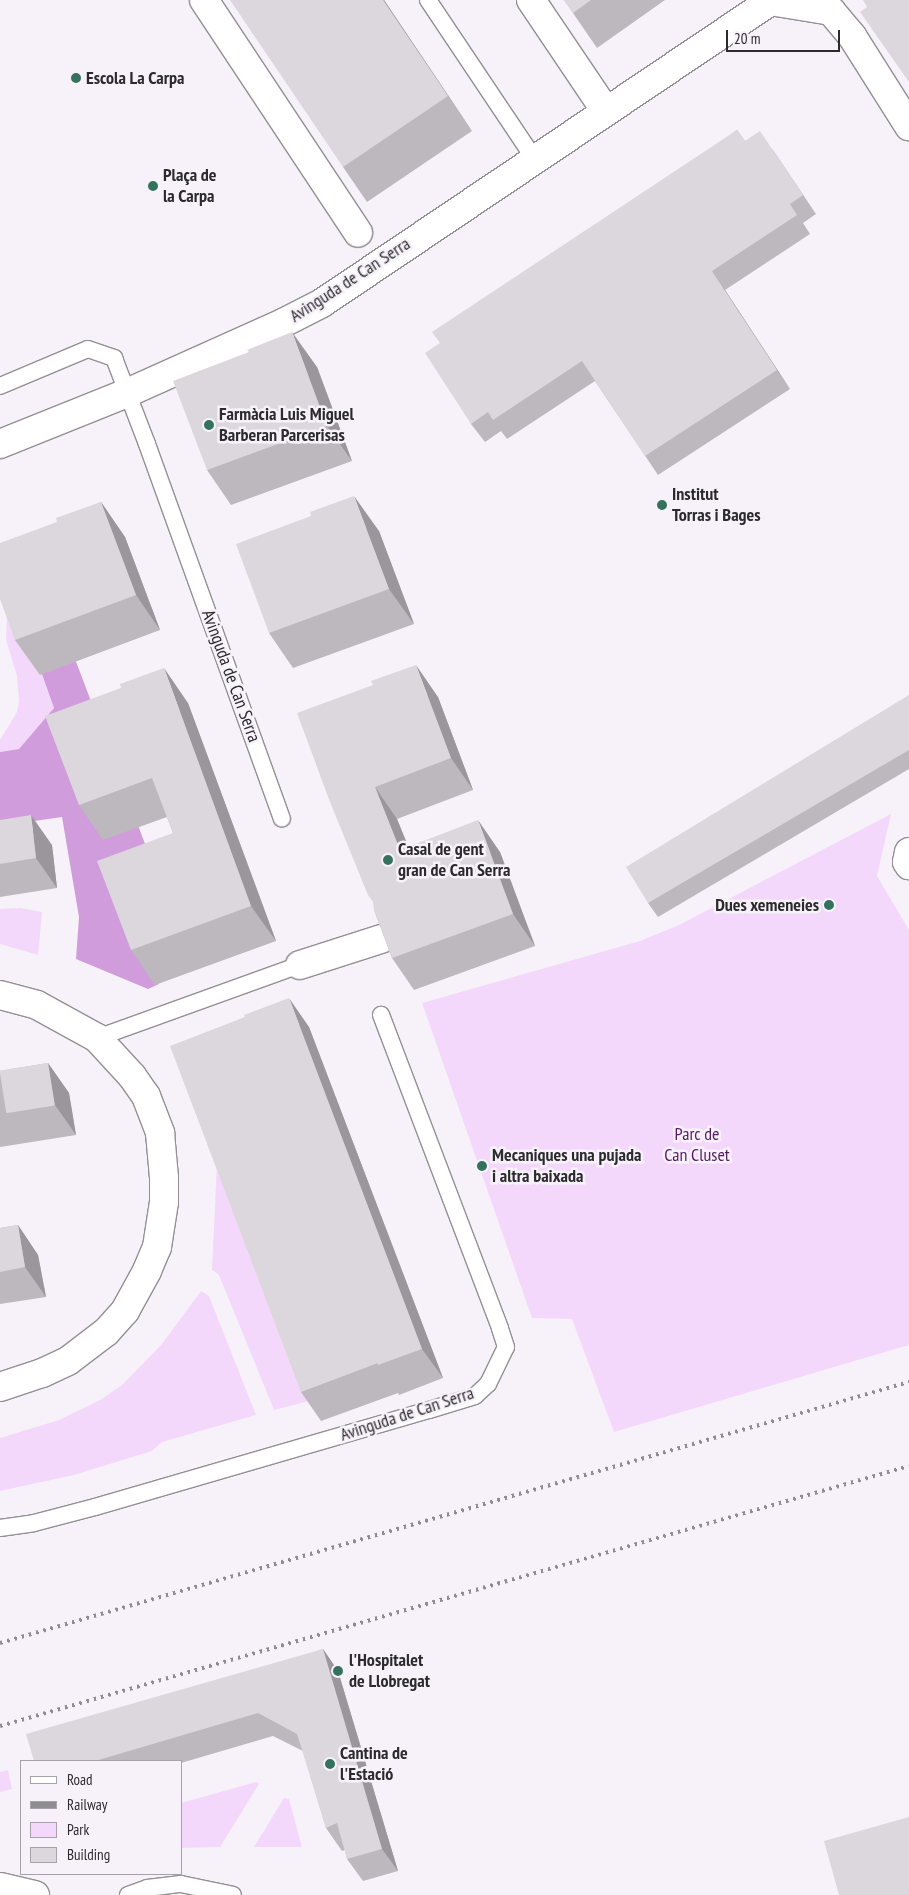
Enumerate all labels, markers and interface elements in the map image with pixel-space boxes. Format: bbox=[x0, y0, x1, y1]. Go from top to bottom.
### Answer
scale bar bbox=[729, 20, 843, 52]
text: 20 m bbox=[734, 29, 760, 48]
place label: Escola La Carpa bbox=[86, 67, 185, 89]
marker: Escola La Carpa bbox=[70, 72, 82, 84]
place label: Plaça de la Carpa bbox=[163, 165, 217, 208]
marker: Plaça de la Carpa bbox=[147, 180, 159, 192]
street label: Avinguda de Can Serra bbox=[286, 233, 414, 327]
place label: Farmàcia Luis Miguel Barberan Parcerisas bbox=[219, 404, 354, 446]
marker: Farmàcia Luis Miguel Barberan Parcerisas bbox=[203, 419, 215, 431]
place label: Institut Torras i Bages bbox=[672, 484, 761, 526]
marker: Institut Torras i Bages bbox=[656, 499, 668, 511]
street label: Avinguda de Can Serra bbox=[197, 607, 265, 745]
place label: Casal de gent gran de Can Serra bbox=[398, 839, 511, 882]
marker: Casal de gent gran de Can Serra bbox=[382, 854, 394, 866]
place label: Dues xemeneies bbox=[715, 894, 819, 916]
marker: Dues xemeneies bbox=[823, 899, 835, 911]
park label: Parc de Can Cluset bbox=[664, 1124, 730, 1166]
place label: Mecaniques una pujada i altra baixada bbox=[492, 1145, 641, 1188]
marker: Mecaniques una pujada i altra baixada bbox=[476, 1160, 488, 1172]
street label: Avinguda de Can Serra bbox=[337, 1382, 477, 1446]
place label: l'Hospitalet de Llobregat bbox=[349, 1650, 430, 1692]
marker: l'Hospitalet de Llobregat bbox=[331, 1664, 345, 1678]
place label: Cantina de l'Estació bbox=[340, 1743, 408, 1786]
marker: Cantina de l'Estació bbox=[324, 1758, 336, 1770]
legend bbox=[20, 1760, 182, 1875]
text: Road bbox=[67, 1770, 93, 1789]
text: Railway bbox=[67, 1795, 107, 1814]
text: Park bbox=[67, 1820, 89, 1839]
text: Building bbox=[67, 1845, 110, 1864]

